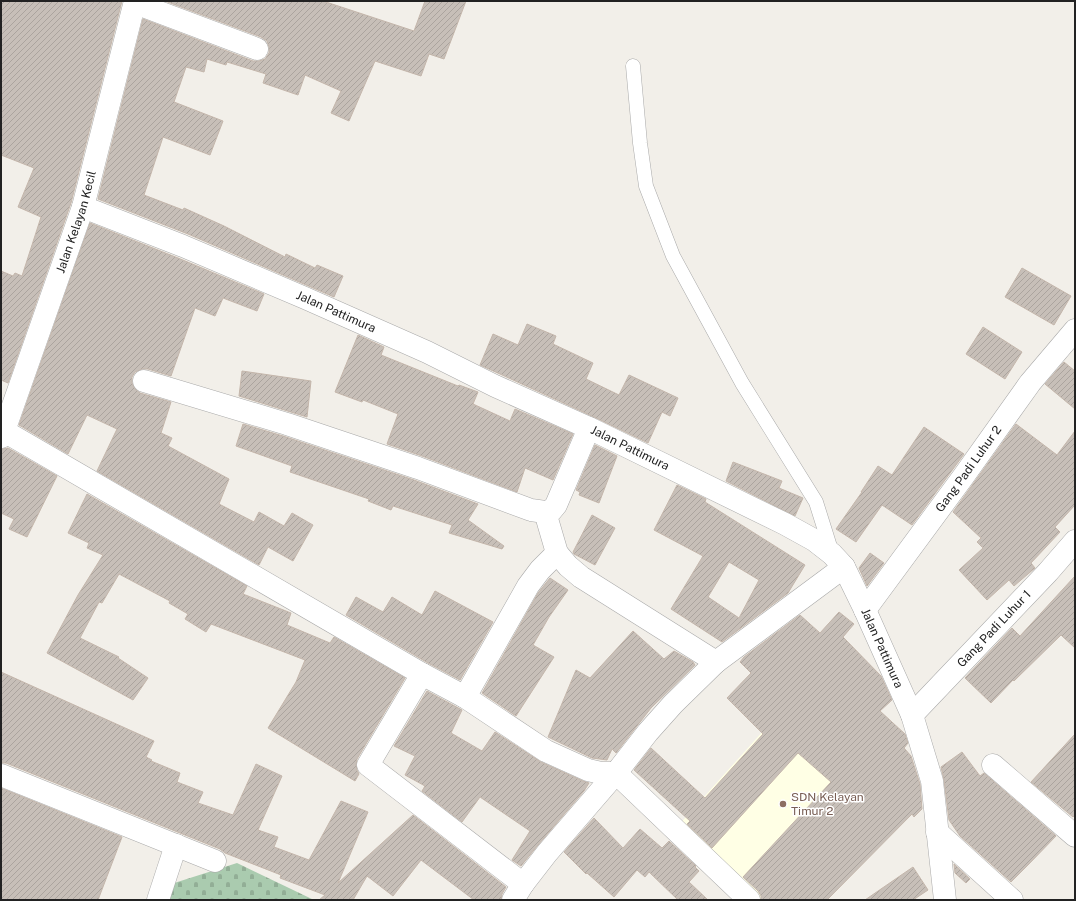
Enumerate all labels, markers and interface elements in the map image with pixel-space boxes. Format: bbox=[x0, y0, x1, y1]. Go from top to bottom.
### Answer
street label: Jalan Kelayan Kecil bbox=[53, 169, 99, 275]
street label: Jalan Pattimura bbox=[294, 288, 378, 336]
street label: Jalan Pattimura bbox=[588, 423, 672, 473]
street label: Gang Padi Luhur 2 bbox=[933, 423, 1004, 515]
street label: Gang Padi Luhur 1 bbox=[954, 588, 1034, 670]
street label: Jalan Pattimura bbox=[858, 606, 906, 690]
place label: SDN Kelayan Timur 2 bbox=[791, 790, 864, 818]
marker: SDN Kelayan Timur 2 bbox=[778, 799, 788, 809]

